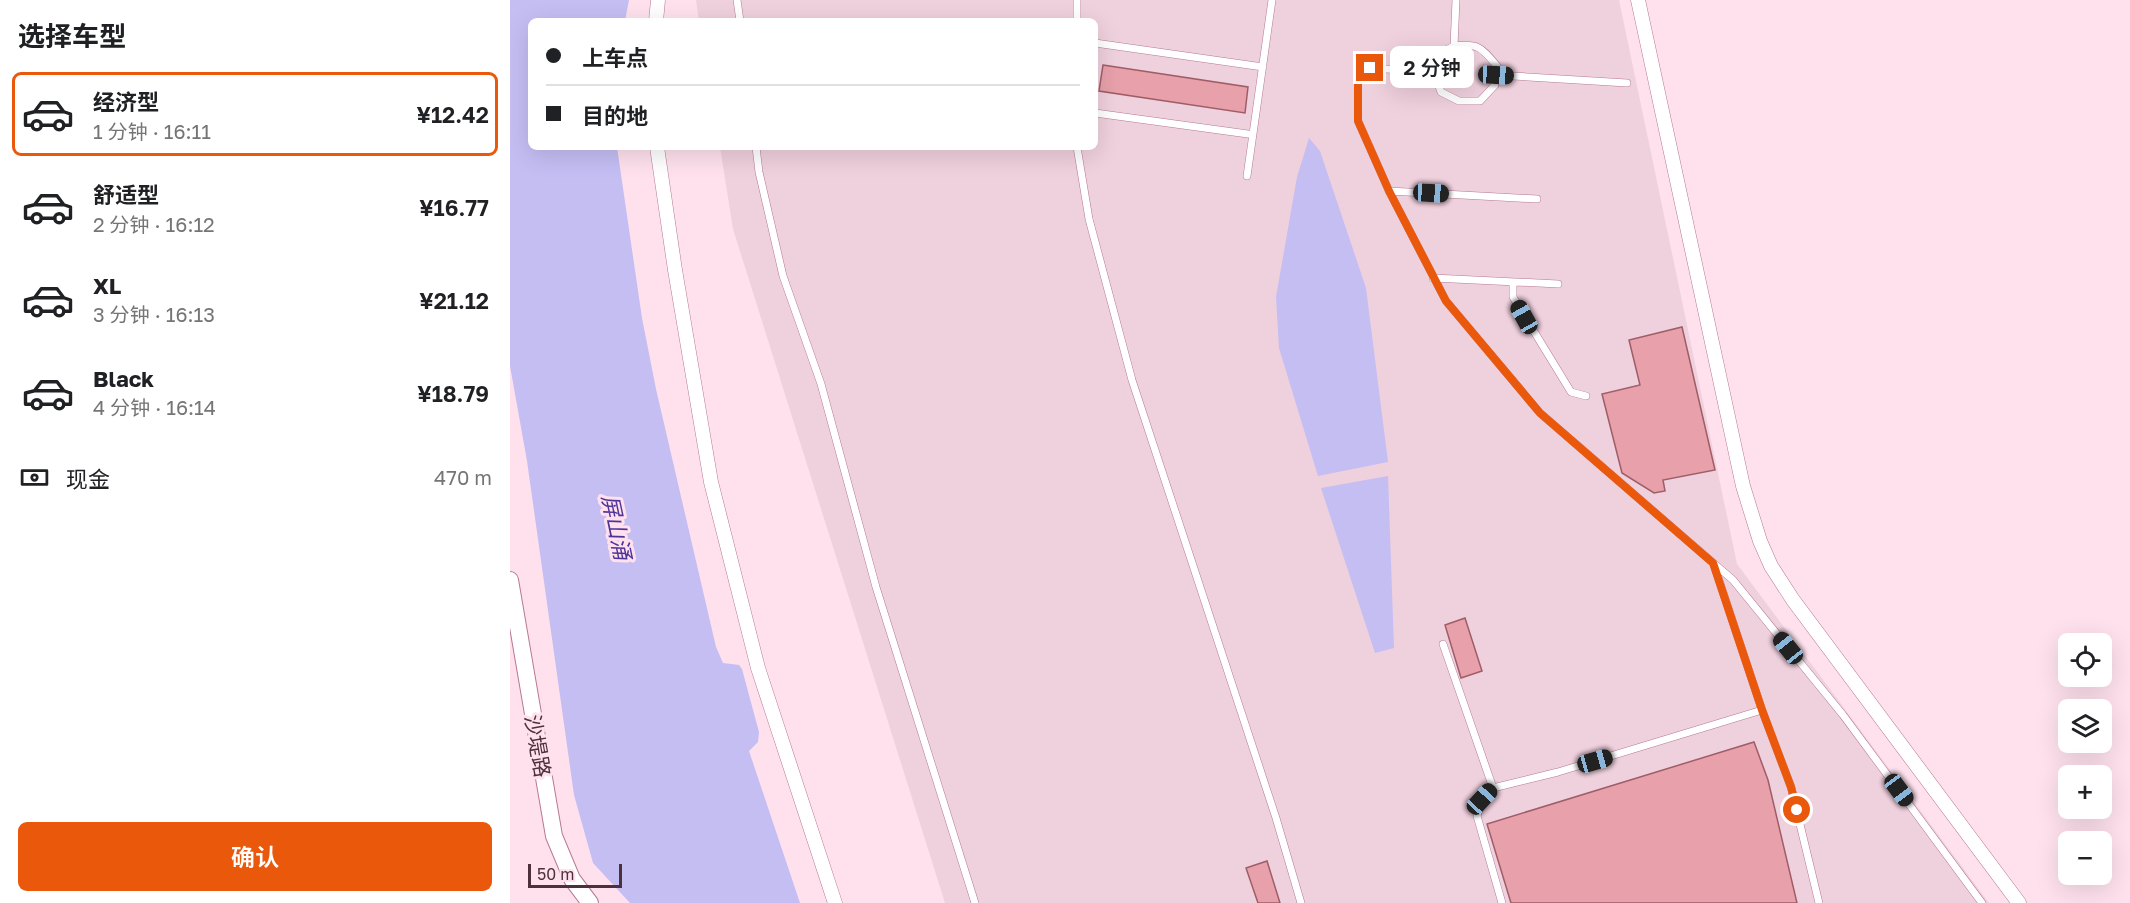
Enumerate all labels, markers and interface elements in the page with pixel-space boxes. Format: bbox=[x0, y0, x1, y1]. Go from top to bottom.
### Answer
text: 选择车型 bbox=[18, 20, 126, 52]
text: 上车点 bbox=[582, 44, 648, 71]
callout: 2 分钟 bbox=[1391, 47, 1475, 89]
route end bbox=[1356, 54, 1383, 81]
text: 2 分钟 bbox=[1404, 55, 1460, 79]
car bbox=[1478, 65, 1514, 85]
icon: car bbox=[21, 87, 75, 141]
text: 经济型 bbox=[93, 88, 159, 115]
text: ¥12.42 bbox=[417, 101, 489, 128]
text: 目的地 bbox=[582, 102, 648, 129]
text: 1 分钟 · 16:11 bbox=[93, 119, 211, 143]
icon: car bbox=[21, 180, 75, 234]
text: 舒适型 bbox=[93, 181, 159, 208]
car bbox=[1413, 183, 1449, 203]
text: ¥16.77 bbox=[419, 194, 489, 221]
text: 2 分钟 · 16:12 bbox=[93, 212, 215, 236]
text: XL bbox=[93, 272, 121, 299]
icon: car bbox=[21, 273, 75, 327]
text: ¥21.12 bbox=[419, 287, 489, 314]
car bbox=[1507, 297, 1541, 337]
text: 3 分钟 · 16:13 bbox=[93, 302, 215, 326]
text: Black bbox=[93, 365, 154, 392]
icon: car bbox=[21, 366, 75, 420]
text: ¥18.79 bbox=[417, 380, 489, 407]
text: 4 分钟 · 16:14 bbox=[93, 395, 216, 419]
icon: cash bbox=[18, 461, 51, 494]
text: 现金 bbox=[66, 465, 110, 492]
text: 470 m bbox=[434, 465, 492, 489]
water label: 屏山涌 bbox=[597, 492, 638, 565]
car bbox=[1770, 628, 1806, 668]
map controls bbox=[2058, 633, 2112, 885]
button: locate bbox=[2058, 633, 2112, 687]
button: layers bbox=[2058, 699, 2112, 753]
street label: 沙堤路 bbox=[520, 713, 556, 779]
car bbox=[1575, 747, 1615, 775]
button: + bbox=[2058, 765, 2112, 819]
car bbox=[1881, 770, 1917, 810]
car bbox=[1463, 780, 1501, 818]
route start bbox=[1783, 796, 1810, 823]
button: 确认 bbox=[18, 822, 492, 891]
button: − bbox=[2058, 831, 2112, 885]
scale bar bbox=[528, 861, 622, 888]
text: 50 m bbox=[537, 864, 574, 884]

